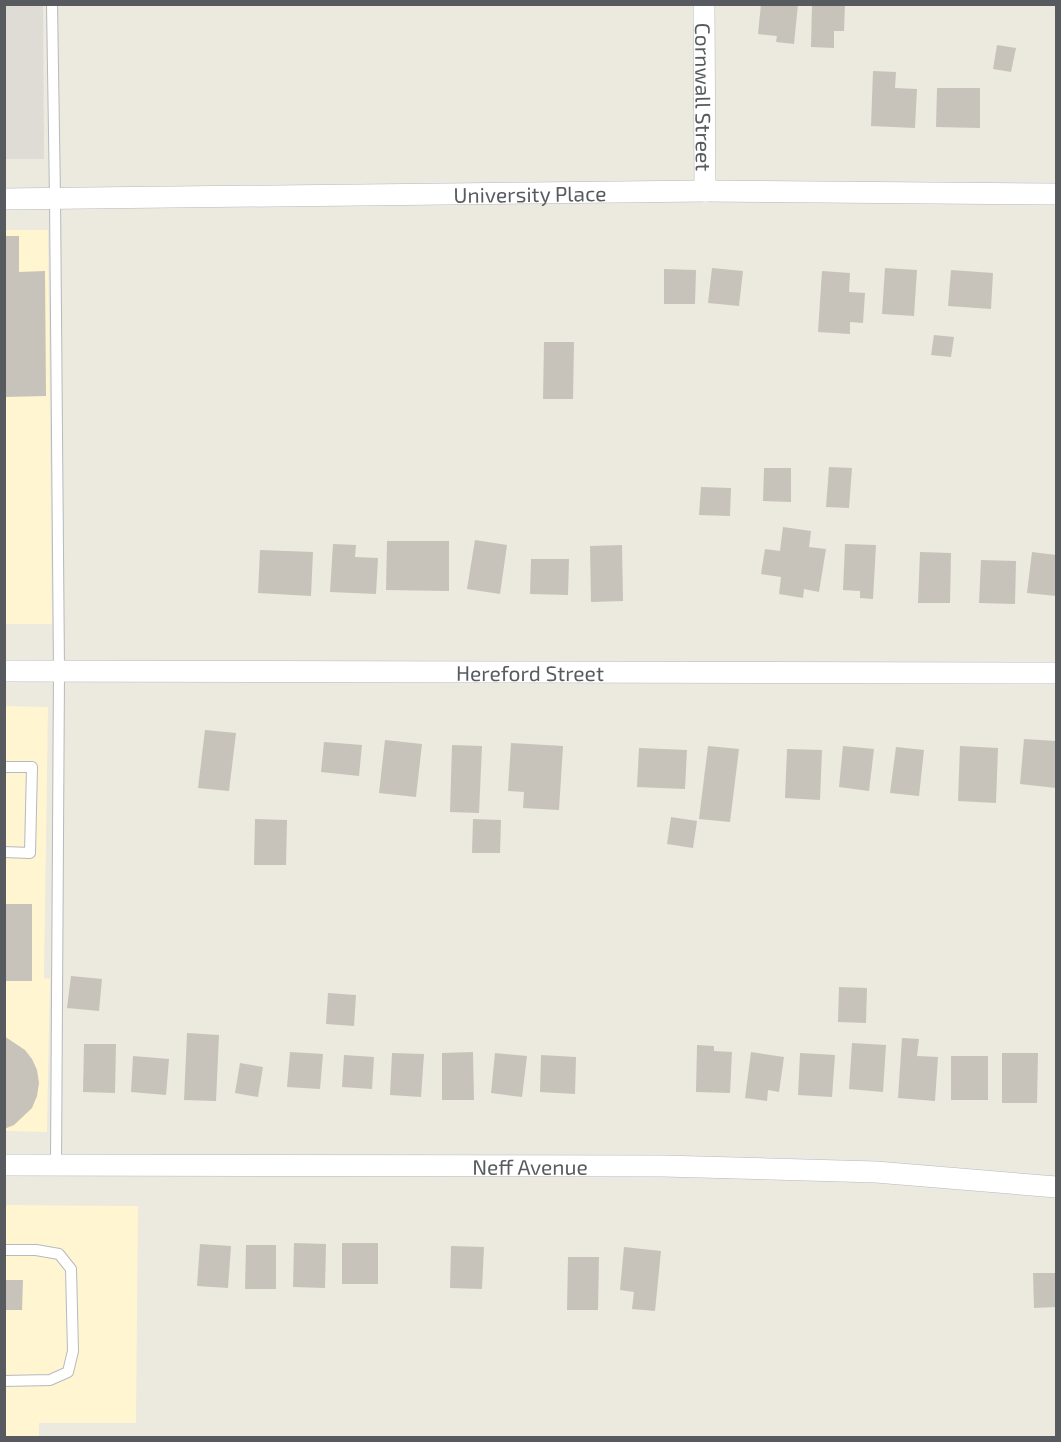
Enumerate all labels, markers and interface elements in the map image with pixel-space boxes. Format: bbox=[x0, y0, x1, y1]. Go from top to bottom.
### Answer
street label: Cornwall Street bbox=[692, 23, 717, 171]
street label: University Place bbox=[453, 180, 607, 206]
street label: Hereford Street bbox=[456, 659, 604, 685]
street label: Neff Avenue bbox=[472, 1153, 588, 1178]

